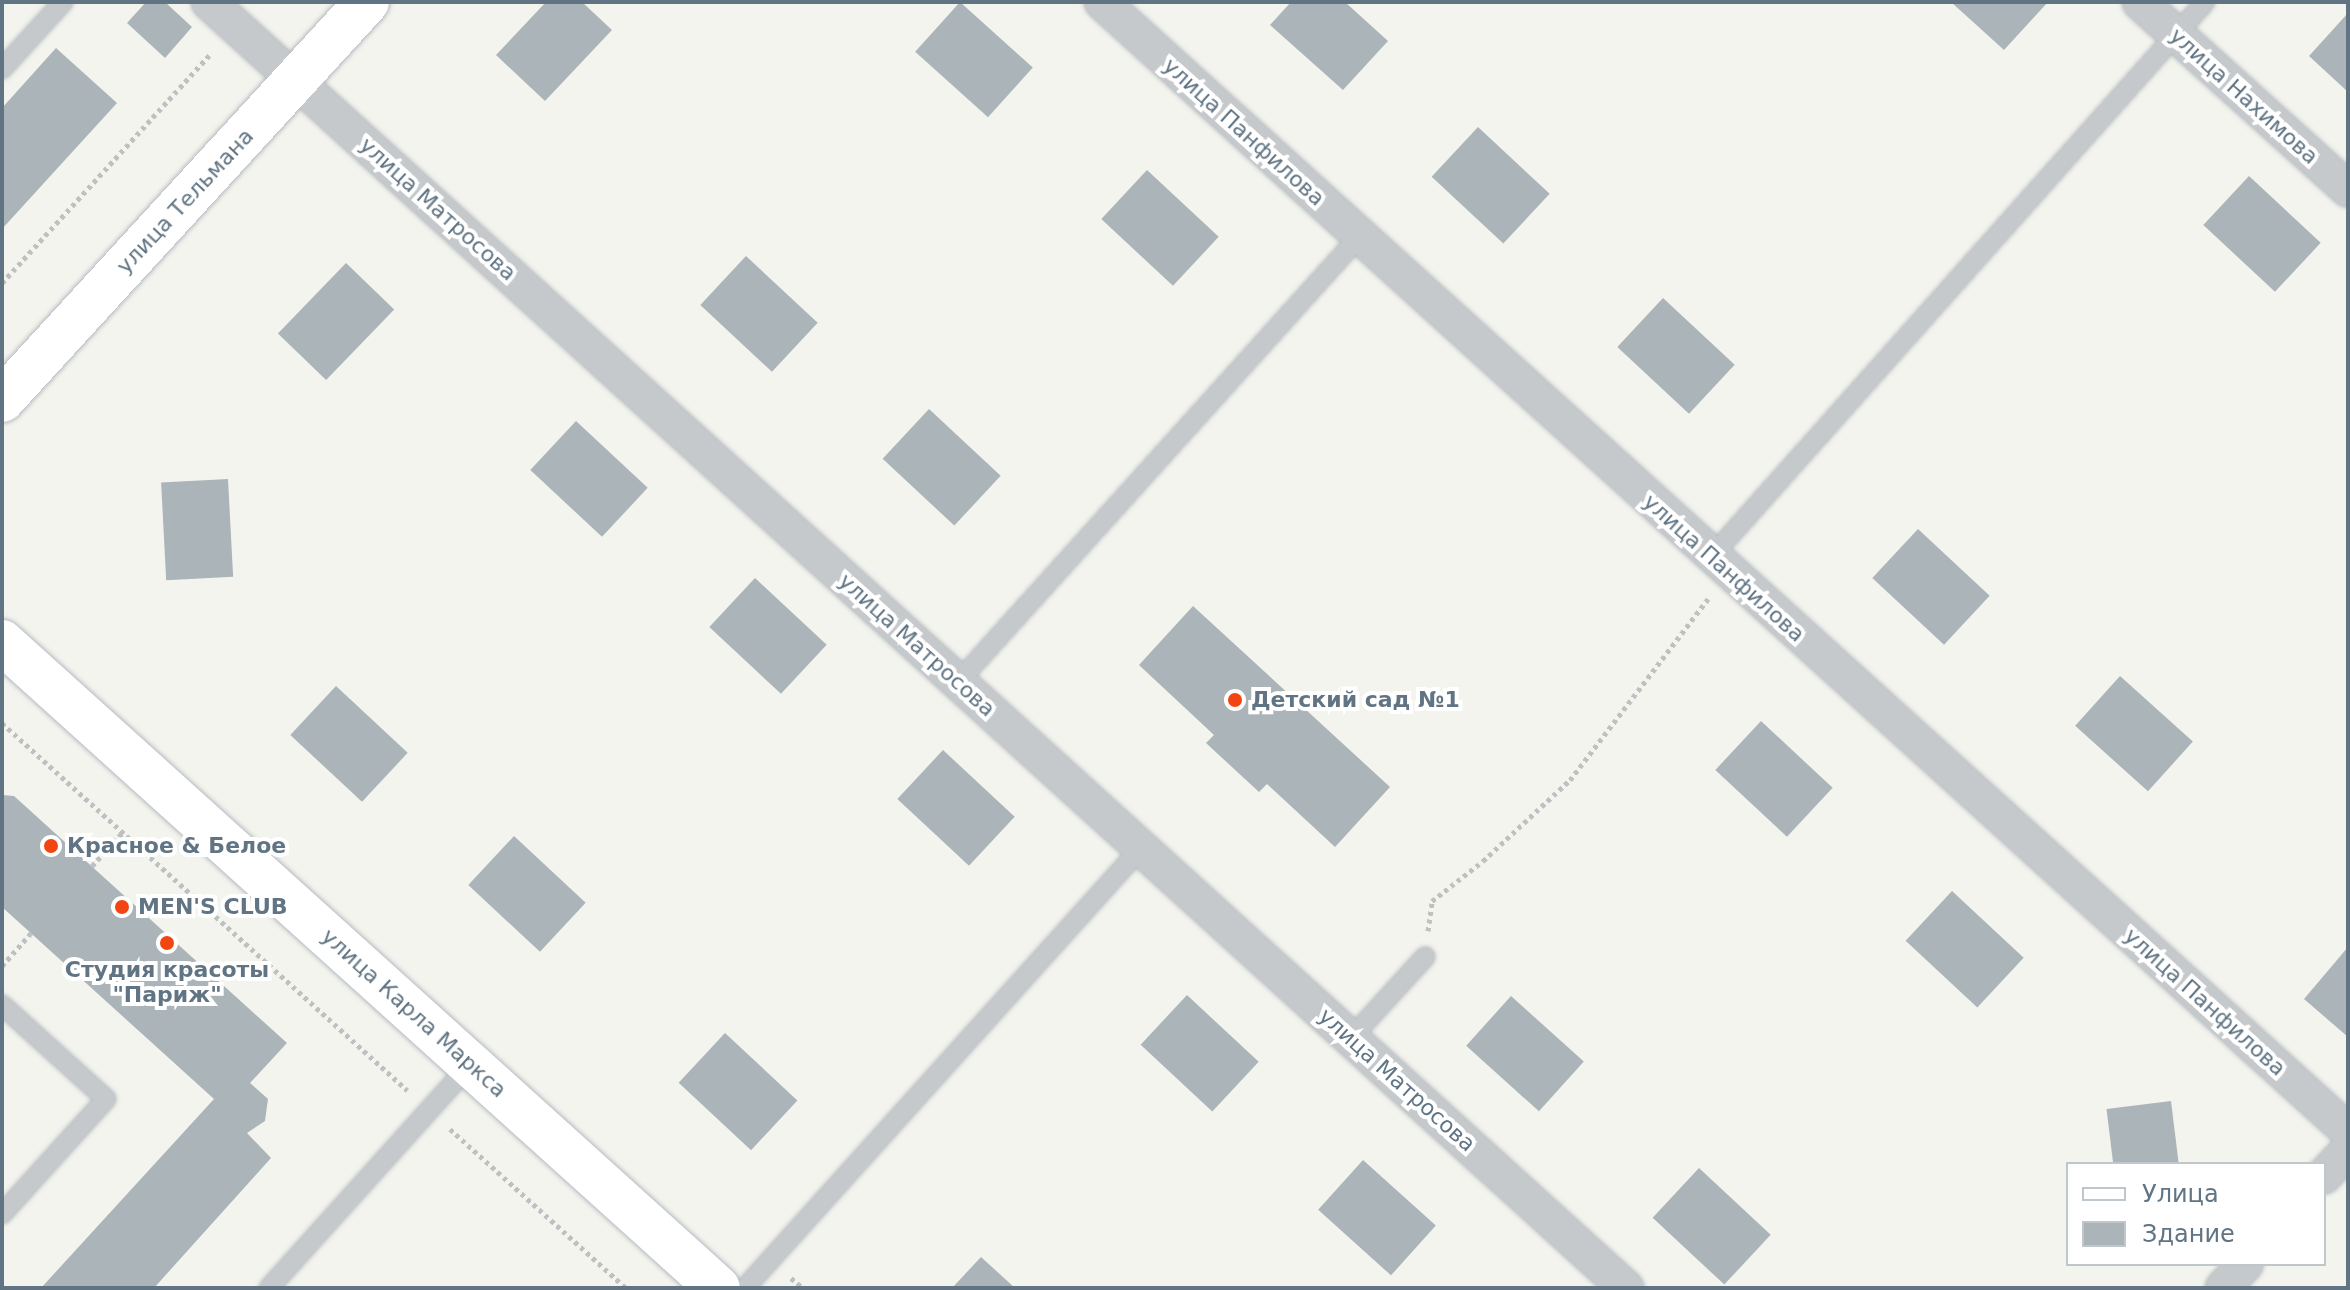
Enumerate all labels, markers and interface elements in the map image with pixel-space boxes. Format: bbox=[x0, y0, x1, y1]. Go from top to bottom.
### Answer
street label: улица Нахимова bbox=[2164, 22, 2324, 170]
street label: улица Панфилова bbox=[1158, 52, 1330, 212]
street label: улица Тельмана bbox=[111, 123, 259, 279]
street label: улица Матросова bbox=[354, 132, 522, 286]
street label: улица Панфилова bbox=[1638, 488, 1810, 648]
street label: улица Матросова bbox=[833, 568, 1001, 722]
place label: Детский сад №1 bbox=[1251, 687, 1460, 713]
marker: Детский сад №1 bbox=[1226, 691, 1244, 709]
place label: Красное & Белое bbox=[67, 833, 286, 859]
marker: Красное & Белое bbox=[42, 837, 60, 855]
place label: MEN'S CLUB bbox=[138, 894, 288, 920]
marker: MEN'S CLUB bbox=[113, 898, 131, 916]
street label: улица Панфилова bbox=[2119, 922, 2291, 1082]
street label: улица Карла Маркса bbox=[316, 923, 512, 1103]
marker: Студия красоты "Париж" bbox=[158, 934, 176, 952]
place label: Студия красоты "Париж" bbox=[65, 956, 269, 1008]
street label: улица Матросова bbox=[1313, 1003, 1481, 1157]
legend bbox=[2066, 1162, 2326, 1266]
text: Улица bbox=[2142, 1180, 2219, 1208]
text: Здание bbox=[2142, 1220, 2235, 1248]

